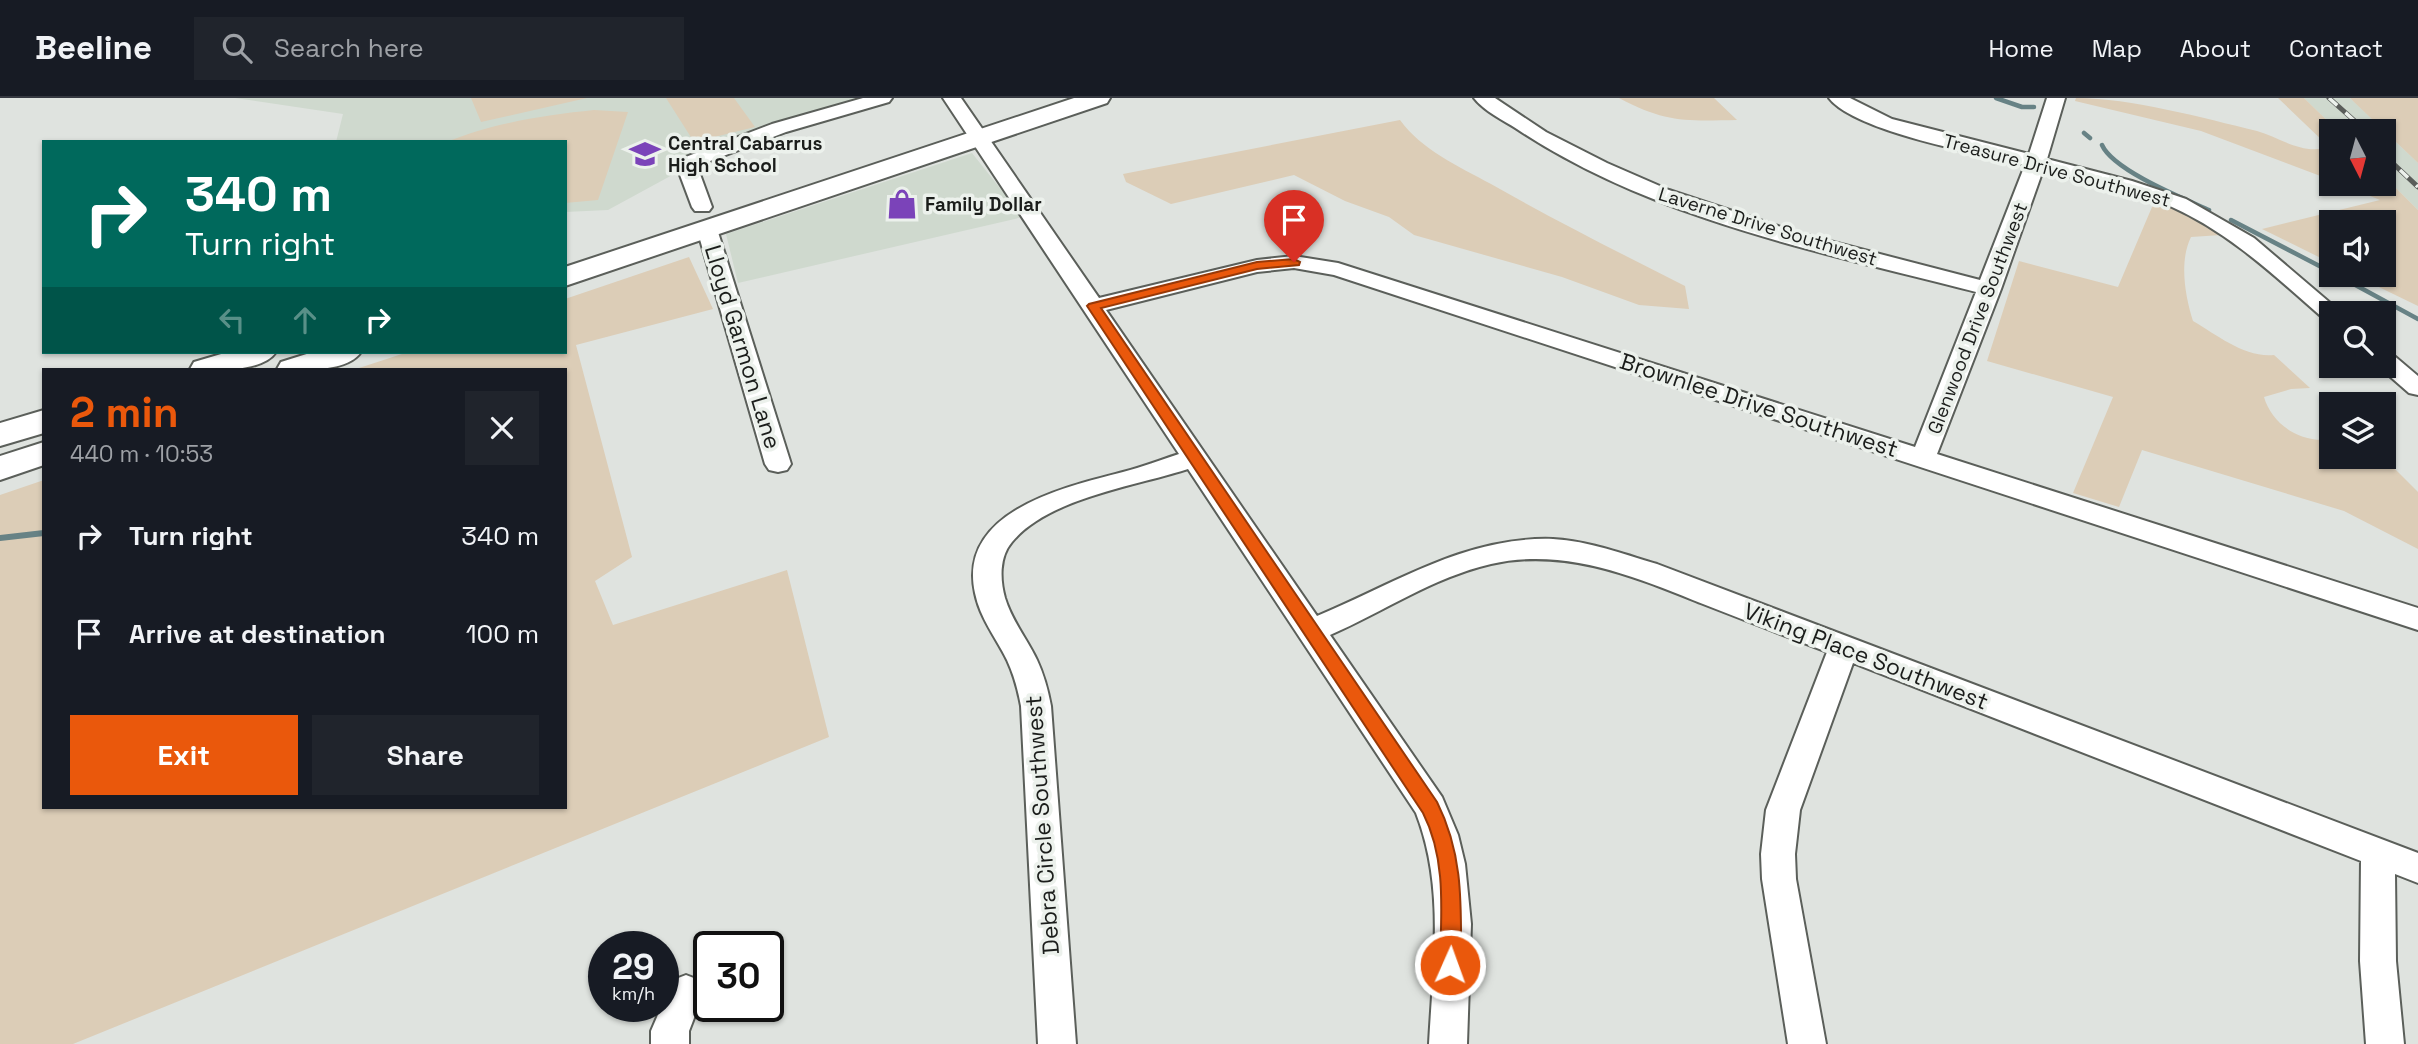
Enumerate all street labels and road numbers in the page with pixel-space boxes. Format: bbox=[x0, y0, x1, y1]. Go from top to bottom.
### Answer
street label: Treasure Drive Southwest bbox=[1941, 128, 2173, 213]
street label: Laverne Drive Southwest bbox=[1655, 181, 1880, 272]
street label: Glenwood Drive Southwest bbox=[1922, 199, 2033, 438]
street label: Lloyd Garmon Lane bbox=[698, 241, 788, 453]
street label: Brownlee Drive Southwest bbox=[1616, 346, 1902, 464]
street label: Viking Place Southwest bbox=[1739, 595, 1993, 717]
street label: Debra Circle Southwest bbox=[1018, 694, 1066, 956]

